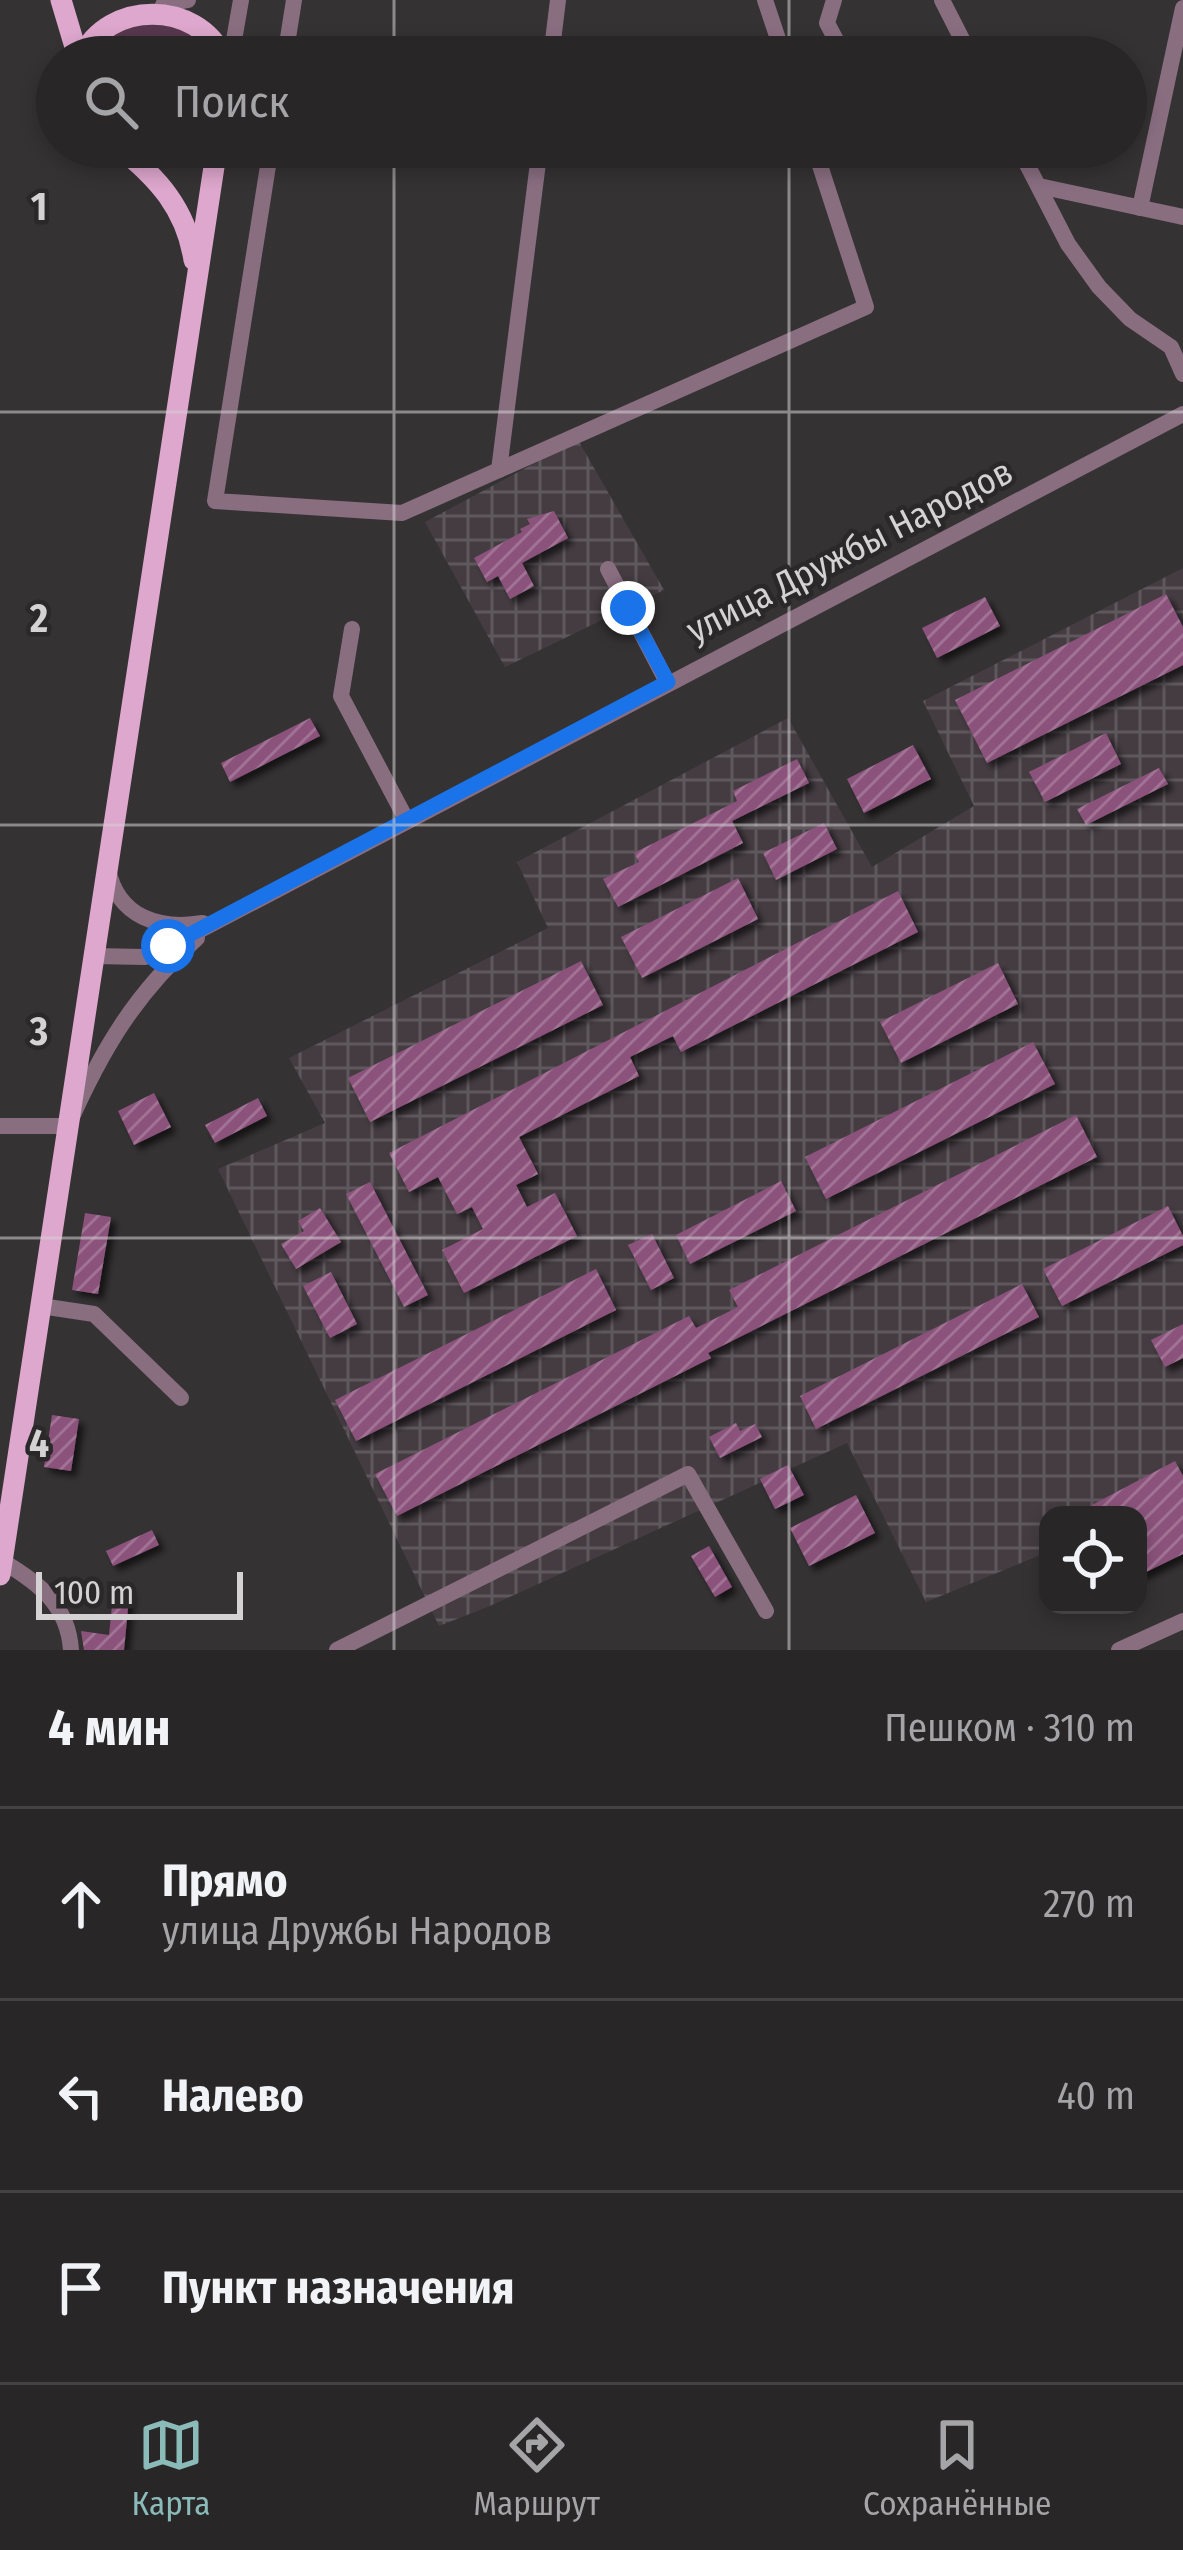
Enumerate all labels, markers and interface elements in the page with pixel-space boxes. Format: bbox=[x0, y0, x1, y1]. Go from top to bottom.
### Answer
search box bbox=[36, 36, 1147, 168]
icon: search bbox=[78, 69, 144, 135]
text: Поиск bbox=[174, 75, 289, 129]
text: 1 bbox=[31, 184, 47, 230]
street label: улица Дружбы Народов bbox=[679, 450, 1020, 652]
route end bbox=[601, 581, 655, 635]
text: 2 bbox=[29, 596, 48, 642]
route start bbox=[141, 919, 195, 973]
text: 3 bbox=[29, 1009, 48, 1055]
text: 4 bbox=[29, 1421, 49, 1467]
map controls bbox=[1039, 1506, 1147, 1614]
button: locate bbox=[1039, 1506, 1147, 1614]
scale bar bbox=[36, 1566, 243, 1619]
text: 100 m bbox=[54, 1573, 134, 1613]
text: 4 мин bbox=[48, 1697, 171, 1759]
text: Пешком · 310 m bbox=[884, 1705, 1135, 1751]
text: Прямо bbox=[162, 1854, 287, 1908]
icon: ahead bbox=[48, 1871, 114, 1937]
text: 270 m bbox=[1043, 1881, 1135, 1927]
text: улица Дружбы Народов bbox=[162, 1908, 552, 1954]
icon: left bbox=[48, 2063, 114, 2129]
text: Налево bbox=[162, 2069, 304, 2123]
text: 40 m bbox=[1057, 2073, 1135, 2119]
icon: arrive bbox=[48, 2255, 114, 2321]
text: Пункт назначения bbox=[162, 2261, 515, 2315]
tab: Карта bbox=[132, 2412, 210, 2524]
tab: Маршрут bbox=[474, 2412, 600, 2524]
tab: Сохранённые bbox=[863, 2412, 1051, 2524]

